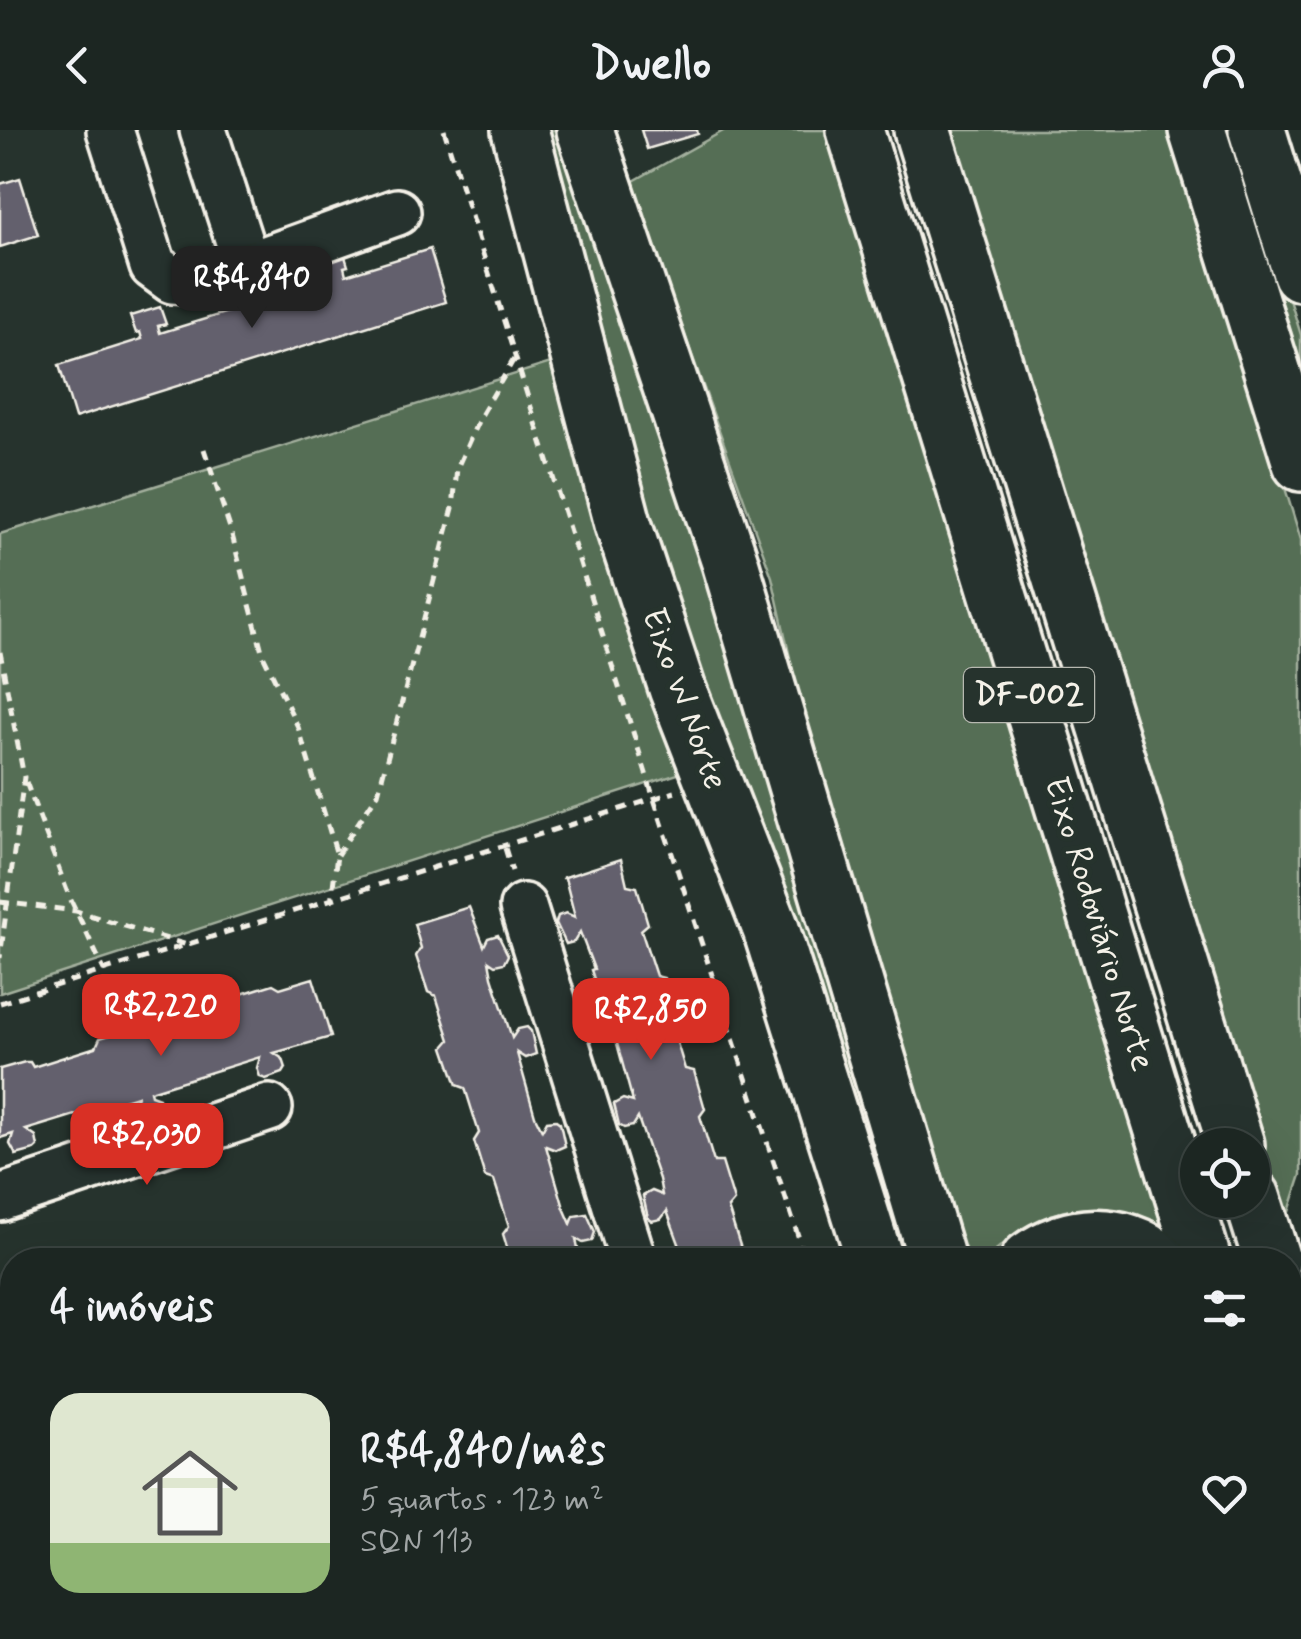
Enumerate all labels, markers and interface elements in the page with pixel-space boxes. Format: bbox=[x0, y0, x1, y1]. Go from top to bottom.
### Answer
text: Dwello bbox=[590, 36, 711, 95]
icon: back bbox=[50, 38, 105, 93]
icon: person bbox=[1196, 38, 1251, 93]
pin: R$4,840 bbox=[160, 246, 344, 331]
text: R$4,840 bbox=[193, 257, 311, 299]
street label: Eixo W Norte bbox=[630, 602, 738, 796]
road number: DF-002 bbox=[964, 668, 1094, 722]
street label: Eixo Rodoviário Norte bbox=[1032, 771, 1166, 1077]
pin: R$2,220 bbox=[69, 974, 253, 1059]
pin: R$2,850 bbox=[559, 978, 743, 1063]
text: R$2,220 bbox=[104, 985, 218, 1027]
text: R$2,850 bbox=[594, 989, 708, 1031]
pin: R$2,030 bbox=[55, 1103, 239, 1188]
text: R$2,030 bbox=[92, 1114, 202, 1156]
map controls bbox=[1180, 1128, 1270, 1218]
button: locate bbox=[1180, 1128, 1270, 1218]
text: 4 imóveis bbox=[50, 1281, 214, 1336]
icon: filters bbox=[1197, 1281, 1252, 1336]
text: R$4,840/mês bbox=[360, 1424, 605, 1479]
icon: home bbox=[130, 1433, 250, 1553]
icon: heart bbox=[1197, 1466, 1252, 1521]
text: 5 quartos · 123 m² bbox=[360, 1479, 604, 1521]
text: SQN 113 bbox=[360, 1521, 473, 1563]

